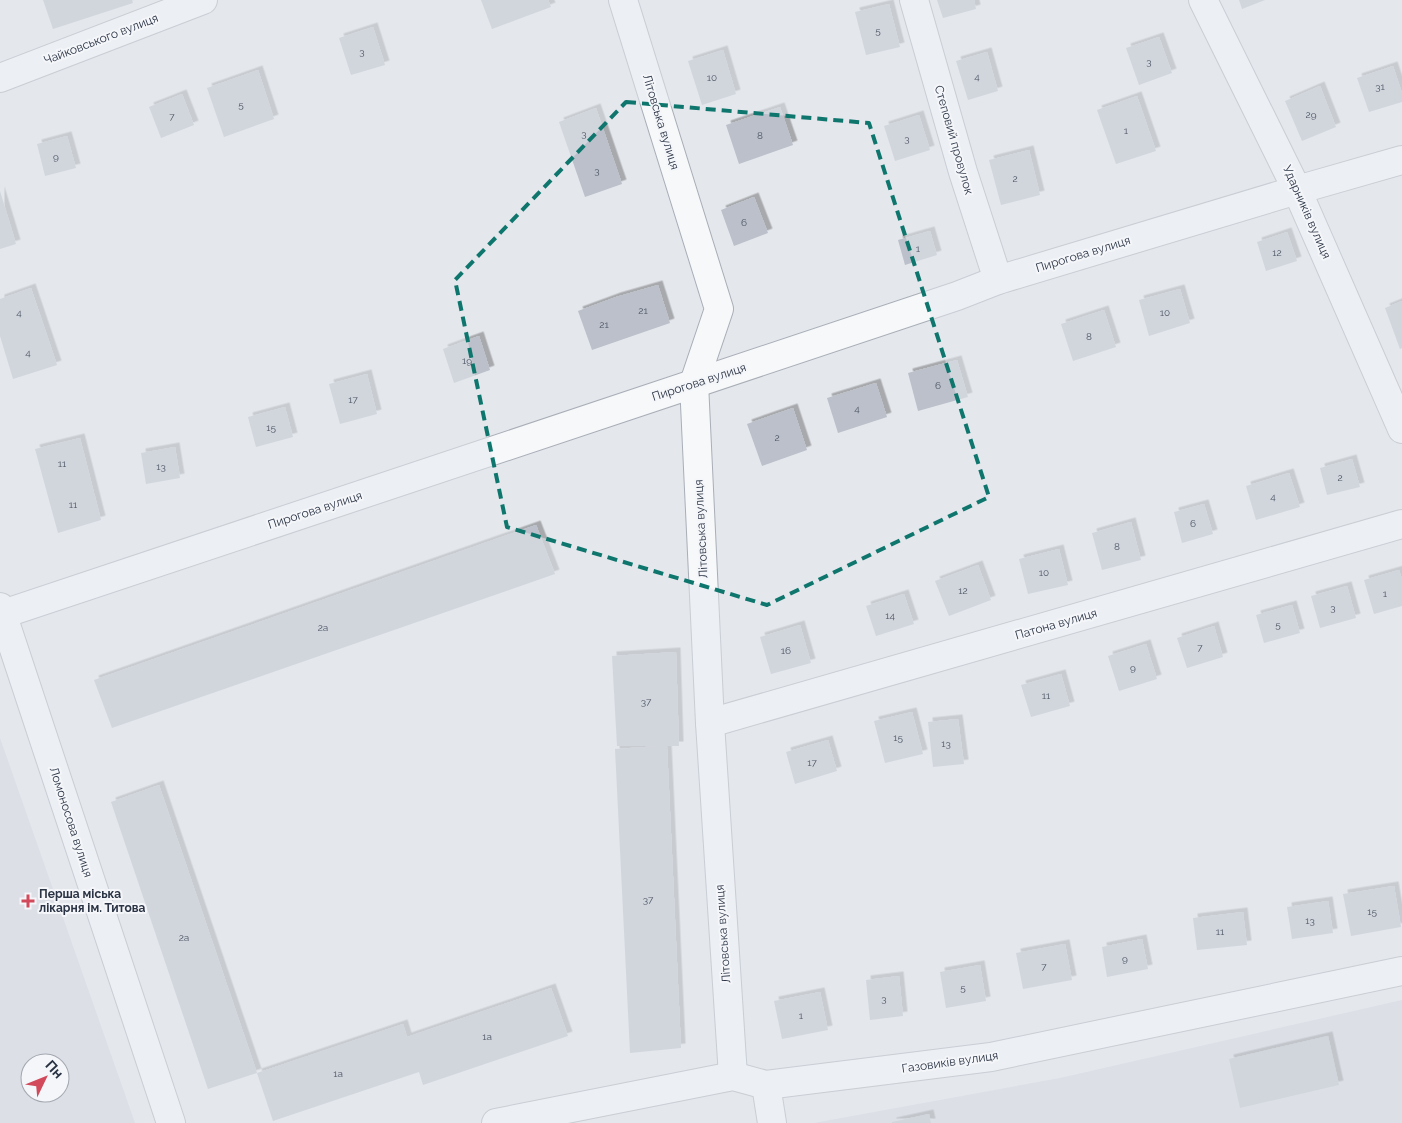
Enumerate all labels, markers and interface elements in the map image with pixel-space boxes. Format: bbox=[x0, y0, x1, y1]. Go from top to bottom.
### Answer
street label: Чайковського вулиця bbox=[42, 11, 160, 67]
house number: 5 bbox=[875, 25, 881, 36]
house number: 3 bbox=[359, 46, 365, 57]
house number: 3 bbox=[1146, 56, 1152, 67]
house number: 4 bbox=[974, 71, 980, 82]
house number: 10 bbox=[707, 72, 717, 83]
street label: Літовська вулиця bbox=[640, 73, 682, 171]
house number: 31 bbox=[1375, 81, 1386, 92]
street label: Степовий провулок bbox=[932, 84, 976, 196]
house number: 5 bbox=[238, 99, 244, 110]
house number: 29 bbox=[1305, 109, 1317, 120]
house number: 7 bbox=[169, 111, 175, 122]
house number: 1 bbox=[1124, 125, 1129, 136]
house number: 3 bbox=[581, 128, 587, 139]
house number: 8 bbox=[757, 130, 763, 141]
house number: 3 bbox=[904, 133, 910, 144]
house number: 9 bbox=[53, 151, 59, 162]
street label: Ударників вулиця bbox=[1280, 163, 1334, 261]
house number: 3 bbox=[594, 165, 600, 176]
house number: 2 bbox=[1012, 173, 1018, 184]
house number: 6 bbox=[741, 217, 747, 228]
street label: Пирогова вулиця bbox=[1034, 233, 1132, 275]
house number: 1 bbox=[916, 243, 921, 254]
house number: 12 bbox=[1272, 247, 1282, 258]
house number: 21 bbox=[638, 305, 648, 316]
house number: 4 bbox=[16, 307, 22, 318]
house number: 10 bbox=[1160, 307, 1170, 318]
house number: 21 bbox=[599, 319, 609, 330]
house number: 8 bbox=[1086, 331, 1092, 342]
house number: 4 bbox=[25, 347, 31, 358]
house number: 19 bbox=[462, 355, 472, 366]
street label: Пирогова вулиця bbox=[650, 360, 748, 404]
house number: 6 bbox=[935, 380, 941, 391]
house number: 17 bbox=[348, 394, 358, 405]
house number: 4 bbox=[854, 403, 860, 414]
house number: 15 bbox=[266, 422, 276, 433]
house number: 2 bbox=[774, 432, 780, 443]
house number: 11 bbox=[58, 458, 67, 469]
house number: 13 bbox=[156, 461, 166, 472]
house number: 2 bbox=[1337, 472, 1343, 483]
street label: Літовська вулиця bbox=[691, 479, 711, 579]
street label: Пирогова вулиця bbox=[266, 488, 364, 532]
house number: 4 bbox=[1270, 491, 1276, 502]
house number: 11 bbox=[69, 499, 78, 510]
house number: 6 bbox=[1190, 518, 1196, 529]
house number: 8 bbox=[1114, 541, 1120, 552]
house number: 10 bbox=[1039, 567, 1049, 578]
house number: 12 bbox=[958, 585, 968, 596]
house number: 1 bbox=[1383, 588, 1388, 599]
house number: 3 bbox=[1330, 602, 1336, 613]
street label: Патона вулиця bbox=[1013, 606, 1099, 642]
house number: 14 bbox=[885, 610, 895, 621]
house number: 5 bbox=[1275, 619, 1281, 630]
house number: 2а bbox=[318, 622, 328, 633]
house number: 7 bbox=[1197, 642, 1203, 653]
house number: 16 bbox=[781, 645, 791, 656]
house number: 9 bbox=[1130, 662, 1136, 673]
house number: 11 bbox=[1042, 690, 1051, 701]
house number: 37 bbox=[641, 696, 652, 707]
house number: 15 bbox=[893, 732, 903, 743]
house number: 13 bbox=[941, 738, 951, 749]
house number: 17 bbox=[807, 757, 817, 768]
street label: Ломоносова вулиця bbox=[47, 765, 95, 879]
street label: Літовська вулиця bbox=[713, 884, 733, 984]
place label: Перша міська лікарня ім. Титова bbox=[39, 887, 146, 915]
marker: Перша міська лікарня ім. Титова bbox=[21, 894, 35, 908]
house number: 37 bbox=[643, 894, 654, 905]
house number: 15 bbox=[1367, 906, 1377, 917]
house number: 13 bbox=[1305, 915, 1315, 926]
house number: 11 bbox=[1216, 926, 1225, 937]
house number: 2а bbox=[179, 932, 189, 943]
house number: 9 bbox=[1122, 953, 1128, 964]
house number: 7 bbox=[1041, 961, 1047, 972]
house number: 5 bbox=[960, 982, 966, 993]
house number: 3 bbox=[881, 993, 887, 1004]
house number: 1 bbox=[799, 1010, 804, 1021]
house number: 1а bbox=[482, 1031, 492, 1042]
street label: Газовиків вулиця bbox=[901, 1048, 999, 1076]
north arrow bbox=[20, 1053, 70, 1103]
text: Пн bbox=[42, 1057, 67, 1081]
house number: 1а bbox=[333, 1068, 343, 1079]

